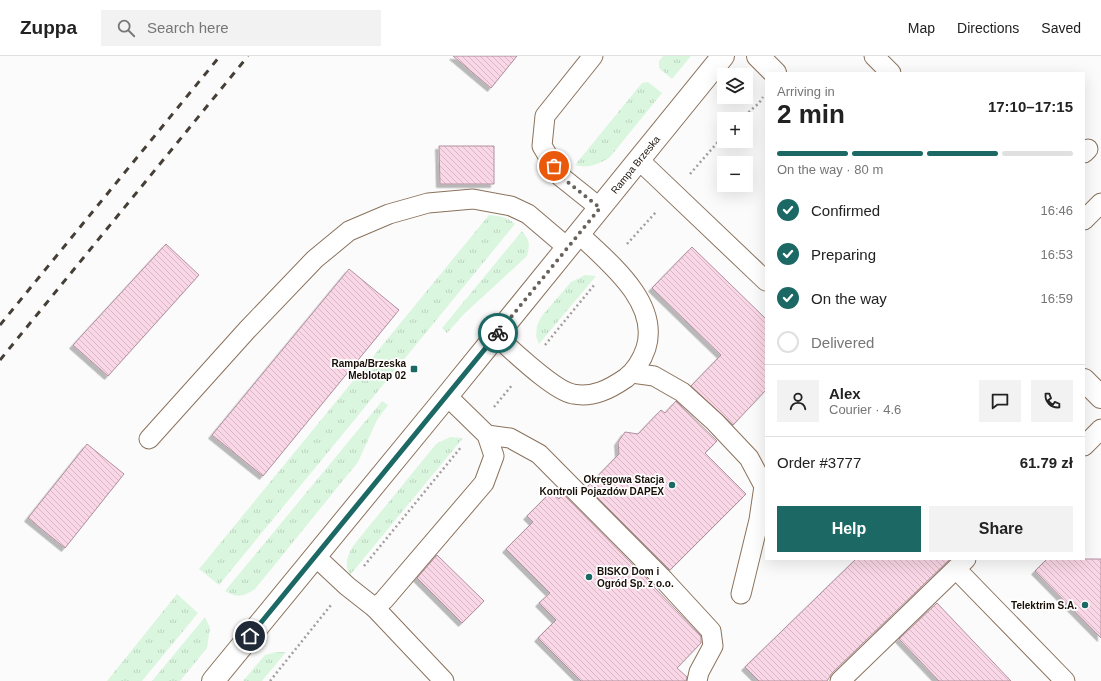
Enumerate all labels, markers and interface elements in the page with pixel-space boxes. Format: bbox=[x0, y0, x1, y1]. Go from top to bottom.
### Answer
search box bbox=[101, 10, 381, 46]
text: Zuppa bbox=[20, 17, 77, 38]
icon: search bbox=[115, 17, 137, 39]
text: Search here bbox=[147, 19, 229, 36]
text: Map bbox=[908, 20, 935, 36]
text: Directions bbox=[957, 20, 1019, 36]
text: Saved bbox=[1041, 20, 1081, 36]
map controls bbox=[717, 68, 753, 192]
button: layers bbox=[717, 68, 753, 104]
text: Arriving in bbox=[777, 84, 835, 99]
text: 17:10–17:15 bbox=[988, 98, 1073, 115]
text: 2 min bbox=[777, 99, 845, 129]
button: + bbox=[717, 112, 753, 148]
street label: Rampa Brzeska bbox=[609, 133, 662, 196]
pin bbox=[537, 149, 571, 183]
icon: bag bbox=[543, 155, 565, 177]
button: − bbox=[717, 156, 753, 192]
text: On the way · 80 m bbox=[777, 162, 883, 177]
icon: check bbox=[777, 199, 799, 221]
text: Confirmed bbox=[811, 202, 880, 219]
text: 16:46 bbox=[1040, 203, 1073, 218]
icon: check bbox=[777, 243, 799, 265]
text: Preparing bbox=[811, 246, 876, 263]
text: 16:53 bbox=[1040, 247, 1073, 262]
icon: check bbox=[777, 287, 799, 309]
text: On the way bbox=[811, 290, 887, 307]
text: 16:59 bbox=[1040, 291, 1073, 306]
courier bbox=[478, 313, 518, 353]
icon: bike bbox=[487, 322, 509, 344]
text: Delivered bbox=[811, 334, 874, 351]
place label: Rampa/Brzeska Meblotap 02 bbox=[332, 358, 406, 381]
marker: Rampa/Brzeska Meblotap 02 bbox=[409, 364, 419, 374]
button: person bbox=[777, 380, 819, 422]
button: chat bbox=[979, 380, 1021, 422]
button: phone bbox=[1031, 380, 1073, 422]
text: Alex bbox=[829, 385, 861, 402]
text: Courier · 4.6 bbox=[829, 402, 901, 417]
text: Order #3777 bbox=[777, 454, 861, 471]
text: 61.79 zł bbox=[1020, 454, 1073, 471]
place label: Okręgowa Stacja Kontroli Pojazdów DAPEX bbox=[540, 474, 664, 497]
marker: Okręgowa Stacja Kontroli Pojazdów DAPEX bbox=[667, 480, 677, 490]
button: Help bbox=[777, 506, 921, 552]
button: Share bbox=[929, 506, 1073, 552]
place label: BISKO Dom i Ogród Sp. z o.o. bbox=[597, 566, 674, 589]
marker: BISKO Dom i Ogród Sp. z o.o. bbox=[584, 572, 594, 582]
place label: Telektrim S.A. bbox=[1011, 600, 1077, 611]
marker: Telektrim S.A. bbox=[1080, 600, 1090, 610]
pin bbox=[233, 619, 267, 653]
icon: home bbox=[239, 625, 261, 647]

